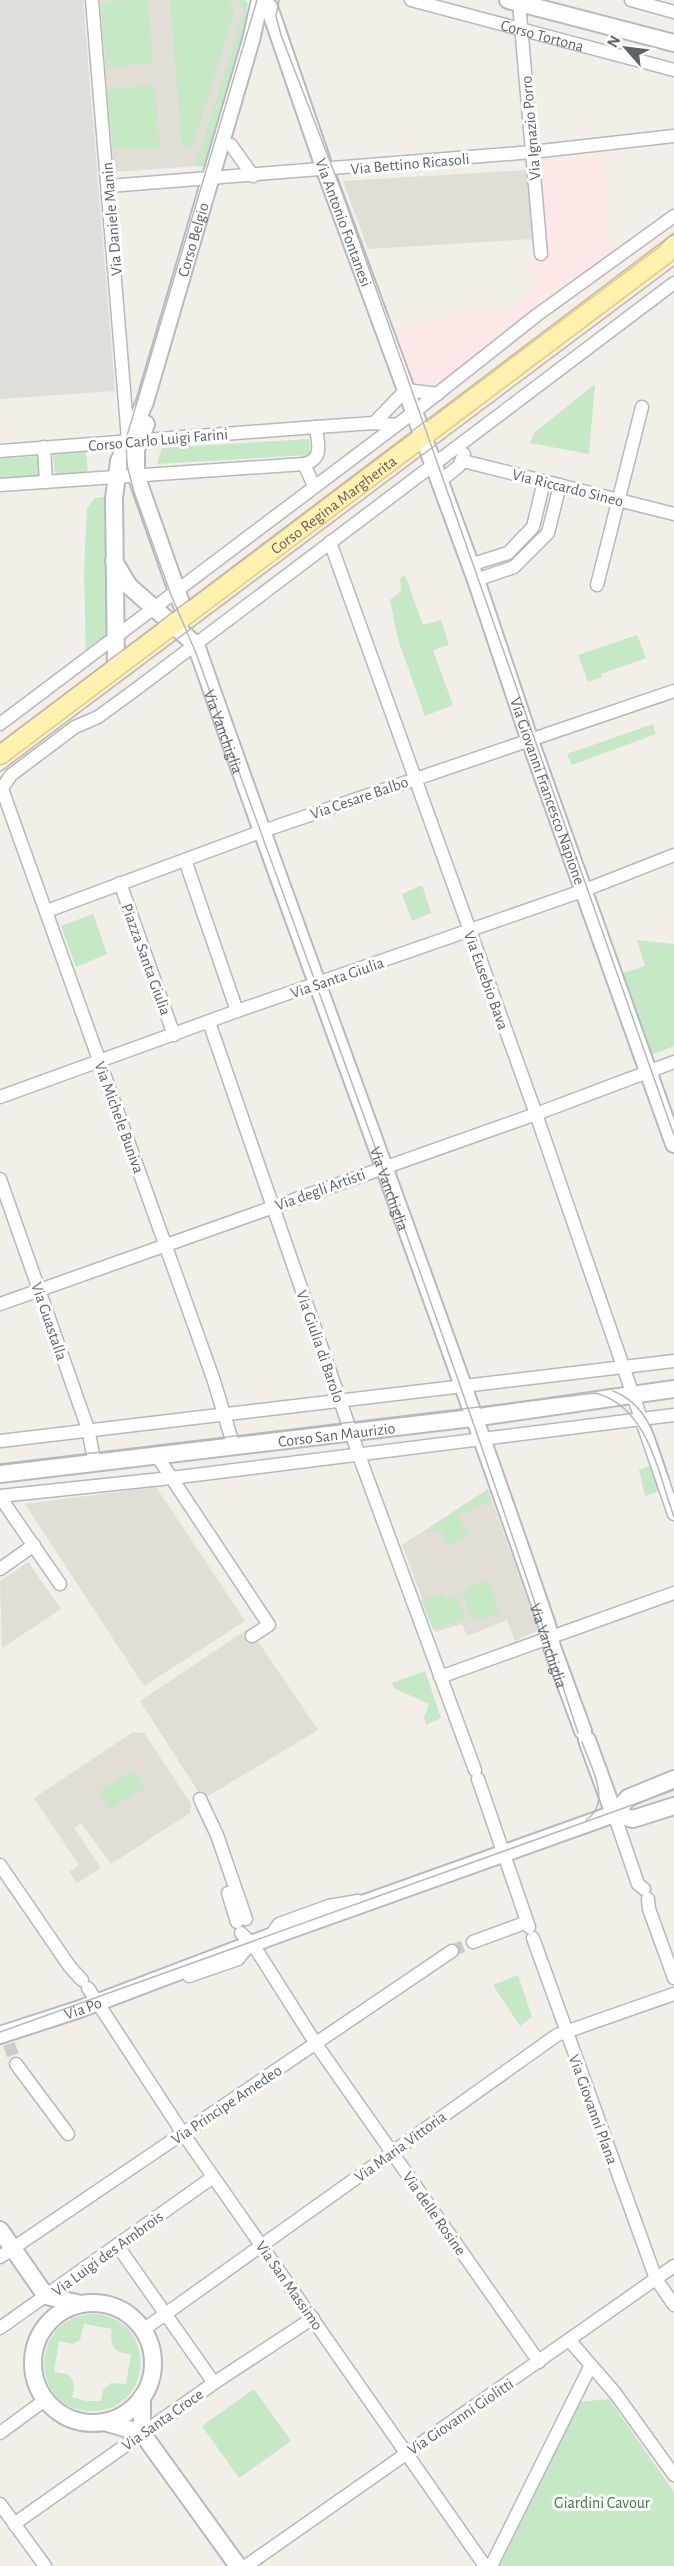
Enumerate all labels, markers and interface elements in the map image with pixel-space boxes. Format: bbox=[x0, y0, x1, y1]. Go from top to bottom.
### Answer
street label: Corso Tortona bbox=[499, 17, 585, 55]
north arrow bbox=[596, 18, 656, 78]
text: N bbox=[604, 33, 623, 50]
street label: Via Ignazio Porro bbox=[518, 75, 544, 181]
street label: Via Bettino Ricasoli bbox=[350, 151, 470, 177]
street label: Via Antonio Fontanesi bbox=[313, 156, 374, 289]
street label: Via Daniele Manin bbox=[99, 161, 125, 276]
street label: Corso Belgio bbox=[175, 201, 212, 279]
street label: Corso Carlo Luigi Farini bbox=[87, 426, 229, 454]
street label: Corso Regina Margherita bbox=[268, 453, 400, 557]
street label: Via Riccardo Sineo bbox=[511, 466, 625, 510]
street label: Via Vanchiglia bbox=[201, 688, 246, 776]
street label: Via Giovanni Francesco Napione bbox=[507, 695, 588, 887]
street label: Via Cesare Balbo bbox=[308, 774, 411, 822]
street label: Piazza Santa Giulia bbox=[118, 901, 174, 1017]
street label: Via Eusebio Bava bbox=[461, 929, 511, 1032]
street label: Via Santa Giulia bbox=[289, 954, 386, 1001]
street label: Via Michele Buniva bbox=[91, 1059, 147, 1175]
street label: Via Vanchiglia bbox=[367, 1145, 411, 1233]
street label: Via degli Artisti bbox=[273, 1166, 368, 1214]
street label: Via Guastalla bbox=[28, 1280, 70, 1362]
street label: Via Giulia di Barolo bbox=[293, 1288, 347, 1405]
street label: Corso San Maurizio bbox=[277, 1420, 396, 1450]
street label: Via Vanchiglia bbox=[527, 1601, 570, 1690]
street label: Via Po bbox=[62, 1995, 104, 2023]
street label: Via Giovanni Plana bbox=[566, 2052, 620, 2166]
street label: Via Principe Amedeo bbox=[168, 2062, 285, 2148]
street label: Via Maria Vittoria bbox=[352, 2108, 449, 2185]
street label: Via delle Rosine bbox=[399, 2169, 469, 2258]
street label: Via Luigi des Ambrois bbox=[49, 2208, 166, 2299]
street label: Via San Massimo bbox=[253, 2238, 326, 2333]
street label: Via Giovanni Giolitti bbox=[405, 2376, 516, 2458]
street label: Via Santa Croce bbox=[119, 2386, 206, 2454]
park label: Giardini Cavour bbox=[554, 2495, 651, 2511]

